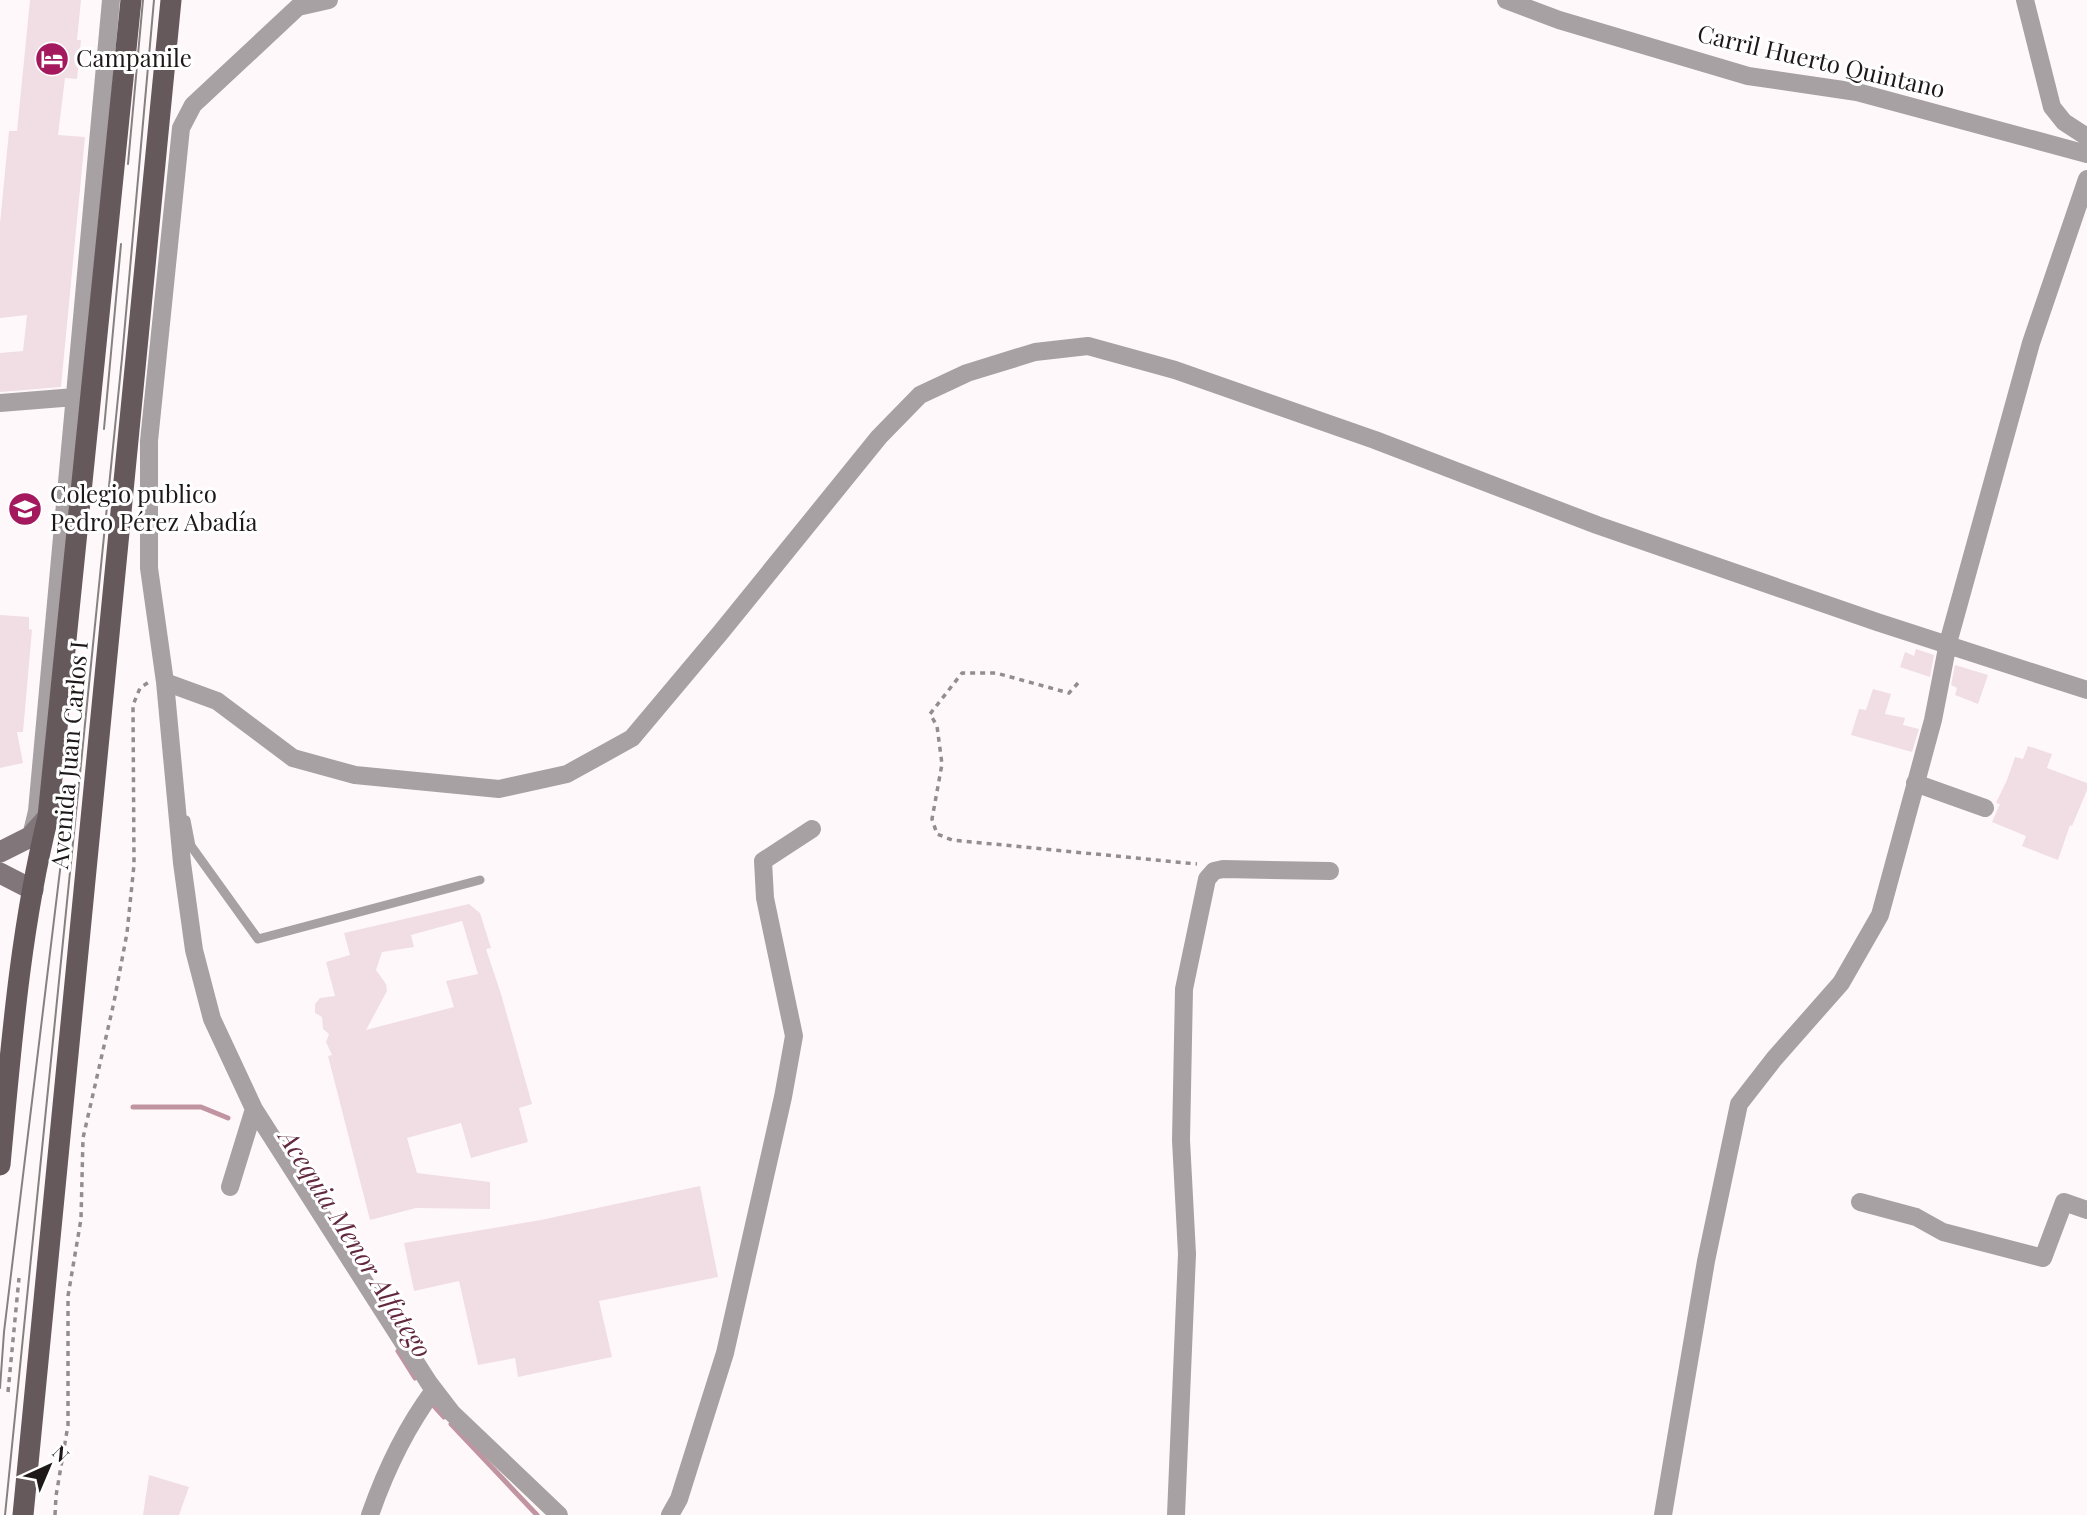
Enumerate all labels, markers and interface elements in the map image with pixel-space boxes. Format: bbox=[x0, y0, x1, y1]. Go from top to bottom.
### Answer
street label: Carril Huerto Quintano bbox=[1695, 16, 1948, 104]
hotel icon: Campanile bbox=[33, 40, 71, 78]
place label: Campanile bbox=[76, 41, 192, 73]
place label: Colegio publico Pedro Pérez Abadía bbox=[50, 477, 258, 537]
school or university icon: Colegio publico Pedro Pérez Abadía bbox=[6, 490, 44, 528]
street label: Avenida Juan Carlos I bbox=[42, 640, 94, 871]
water label: Acequia Menor Alfatego bbox=[270, 1120, 441, 1364]
north arrow bbox=[14, 1431, 84, 1501]
text: N bbox=[48, 1439, 76, 1467]

